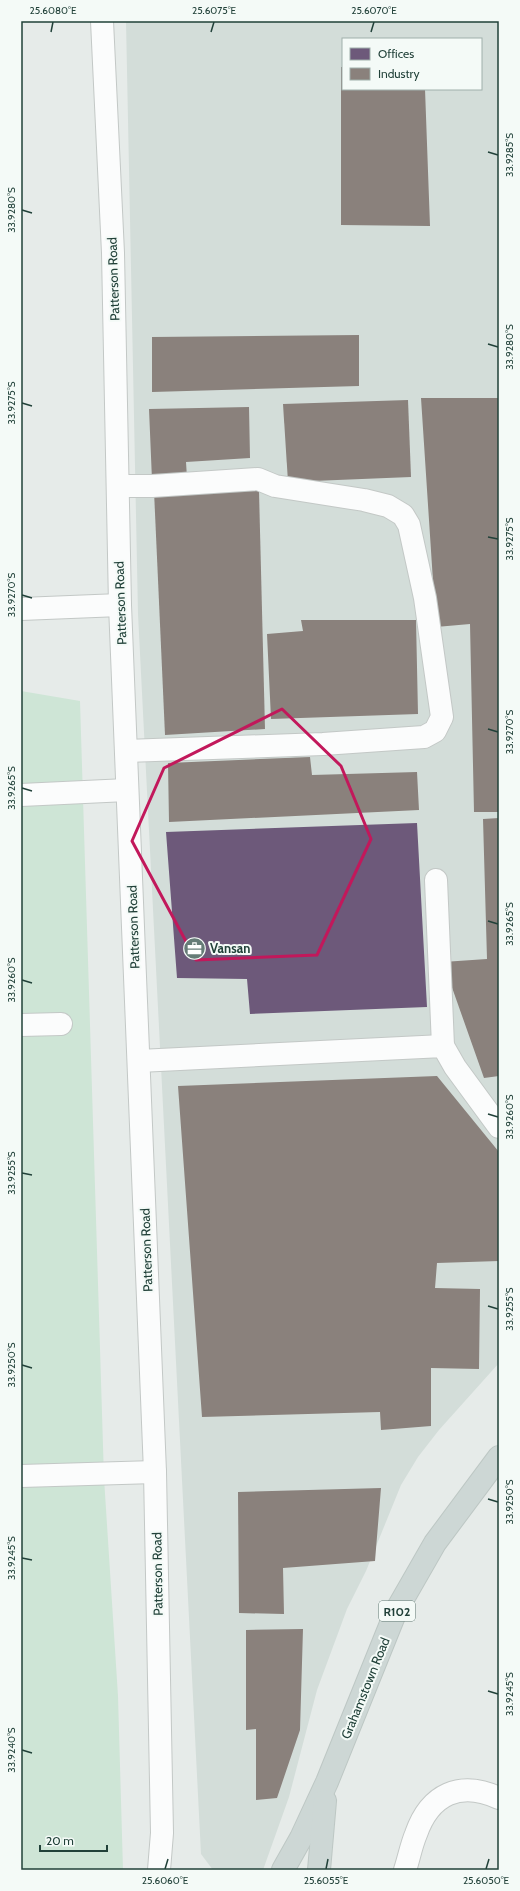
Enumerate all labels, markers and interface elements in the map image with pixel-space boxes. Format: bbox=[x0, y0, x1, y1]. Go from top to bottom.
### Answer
text: 25.6080°E bbox=[30, 4, 77, 17]
text: 25.6075°E bbox=[192, 4, 237, 17]
text: 25.6070°E bbox=[351, 4, 397, 17]
legend bbox=[342, 38, 482, 90]
text: Offices bbox=[378, 46, 414, 61]
text: Industry bbox=[378, 66, 419, 81]
text: 33.9285°S bbox=[503, 133, 516, 177]
text: 33.9280°S bbox=[5, 187, 18, 233]
street label: Patterson Road bbox=[104, 237, 122, 321]
text: 33.9280°S bbox=[503, 324, 516, 370]
text: 33.9275°S bbox=[5, 381, 18, 425]
text: 33.9275°S bbox=[503, 517, 516, 561]
street label: Patterson Road bbox=[111, 561, 129, 645]
text: 33.9270°S bbox=[5, 573, 18, 617]
text: 33.9270°S bbox=[503, 710, 516, 754]
text: 33.9265°S bbox=[5, 766, 18, 810]
street label: Patterson Road bbox=[124, 885, 142, 969]
text: 33.9265°S bbox=[503, 902, 516, 946]
office icon: Vansan bbox=[181, 935, 207, 961]
place label: Vansan bbox=[210, 940, 250, 956]
text: 33.9260°S bbox=[5, 957, 18, 1003]
text: 33.9260°S bbox=[503, 1094, 516, 1140]
text: 33.9255°S bbox=[5, 1151, 18, 1195]
street label: Patterson Road bbox=[137, 1208, 155, 1292]
text: 33.9255°S bbox=[503, 1287, 516, 1331]
text: 33.9250°S bbox=[5, 1342, 18, 1387]
text: 33.9250°S bbox=[503, 1479, 516, 1524]
street label: Patterson Road bbox=[148, 1532, 166, 1616]
text: 33.9245°S bbox=[5, 1536, 18, 1580]
road number: R102 bbox=[379, 1601, 415, 1621]
street label: Grahamstown Road bbox=[337, 1635, 393, 1741]
text: 33.9245°S bbox=[503, 1672, 516, 1716]
text: 33.9240°S bbox=[5, 1727, 18, 1773]
scale bar bbox=[40, 1827, 107, 1853]
text: 20 m bbox=[46, 1833, 74, 1848]
text: 25.6060°E bbox=[142, 1874, 189, 1887]
text: 25.6055°E bbox=[304, 1874, 349, 1887]
text: 25.6050°E bbox=[463, 1874, 510, 1887]

